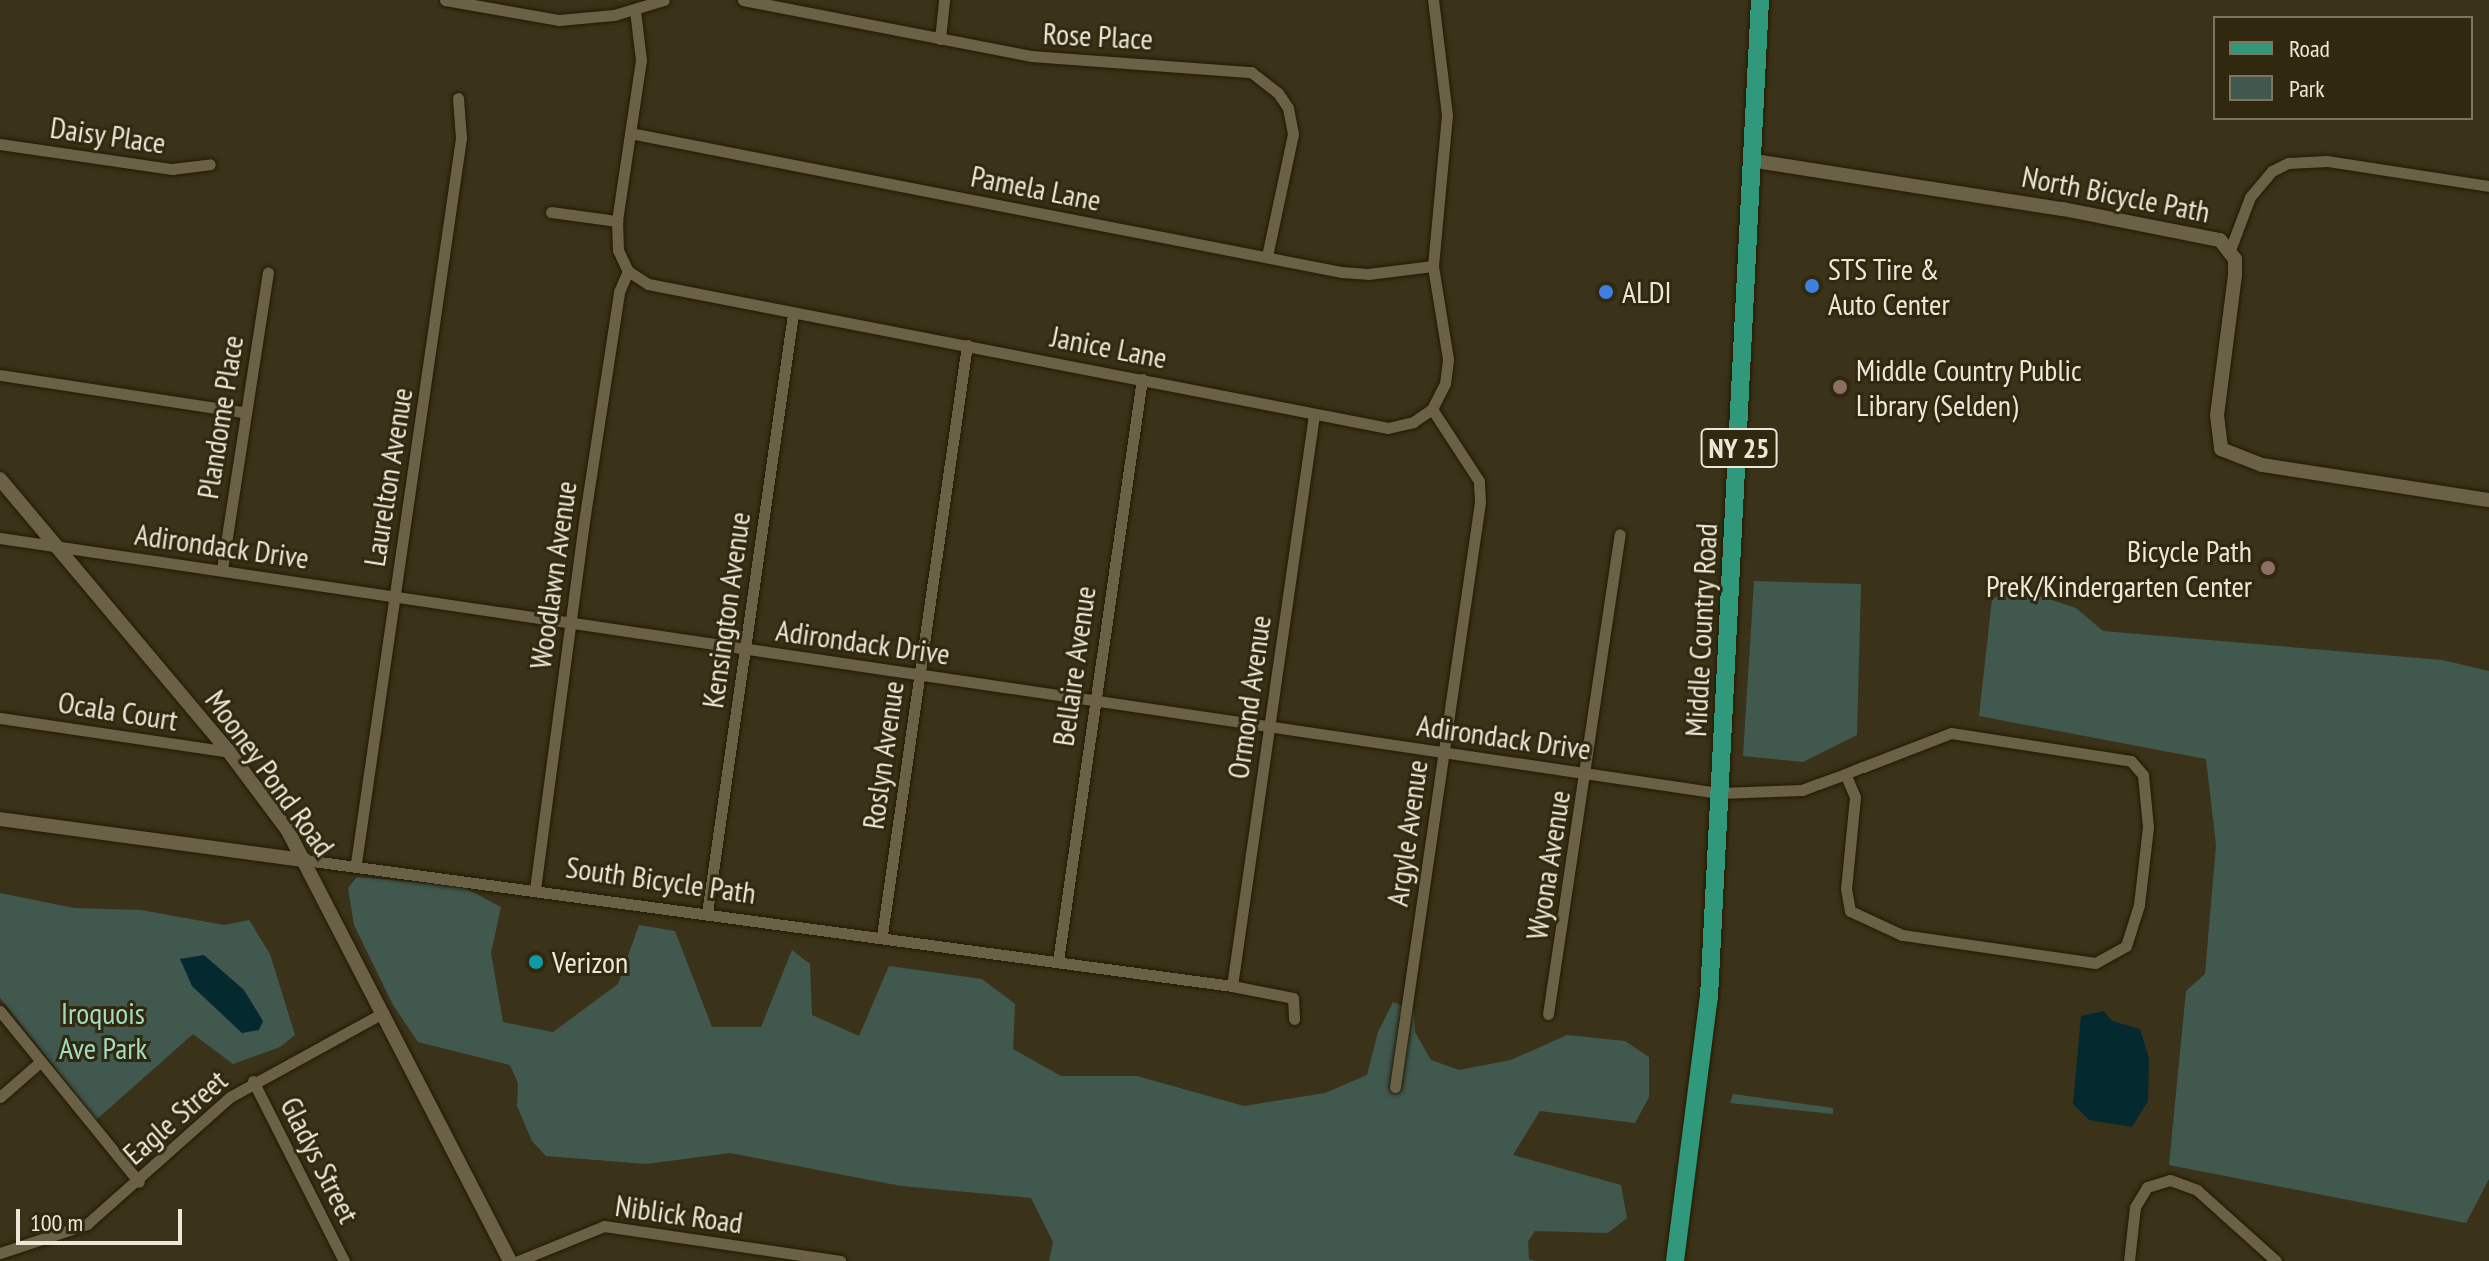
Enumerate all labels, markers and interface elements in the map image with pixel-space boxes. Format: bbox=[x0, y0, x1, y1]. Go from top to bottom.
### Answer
street label: Rose Place bbox=[1042, 15, 1154, 57]
legend bbox=[2213, 16, 2473, 120]
text: Road bbox=[2289, 33, 2330, 64]
text: Park bbox=[2289, 73, 2325, 104]
street label: Daisy Place bbox=[48, 109, 168, 161]
street label: Pamela Lane bbox=[968, 158, 1104, 218]
street label: North Bicycle Path bbox=[2019, 158, 2213, 230]
place label: STS Tire & Auto Center bbox=[1828, 251, 1950, 322]
place label: ALDI bbox=[1622, 274, 1671, 310]
marker: STS Tire & Auto Center bbox=[1803, 277, 1821, 295]
marker: ALDI bbox=[1597, 283, 1615, 301]
street label: Janice Lane bbox=[1048, 318, 1170, 376]
street label: Plandome Place bbox=[189, 333, 251, 501]
place label: Middle Country Public Library (Selden) bbox=[1856, 352, 2082, 422]
marker: Middle Country Public Library (Selden) bbox=[1831, 378, 1849, 396]
street label: Laurelton Avenue bbox=[356, 385, 420, 569]
road number: NY 25 bbox=[1699, 424, 1779, 472]
street label: Woodlawn Avenue bbox=[522, 478, 584, 672]
street label: Kensington Avenue bbox=[694, 509, 758, 711]
street label: Adirondack Drive bbox=[132, 516, 312, 576]
street label: Middle Country Road bbox=[1677, 522, 1725, 738]
place label: Bicycle Path PreK/Kindergarten Center bbox=[1986, 533, 2252, 604]
marker: Bicycle Path PreK/Kindergarten Center bbox=[2259, 559, 2277, 577]
street label: Bellaire Avenue bbox=[1045, 583, 1103, 749]
street label: Adirondack Drive bbox=[773, 612, 953, 672]
street label: Ormond Avenue bbox=[1220, 613, 1278, 781]
street label: Roslyn Avenue bbox=[855, 678, 911, 832]
street label: Mooney Pond Road bbox=[198, 683, 342, 863]
street label: Ocala Court bbox=[56, 684, 180, 738]
street label: Adirondack Drive bbox=[1414, 707, 1594, 767]
street label: Argyle Avenue bbox=[1379, 757, 1435, 909]
street label: Wyona Avenue bbox=[1518, 787, 1578, 943]
street label: South Bicycle Path bbox=[564, 849, 758, 911]
place label: Verizon bbox=[552, 944, 628, 980]
marker: Verizon bbox=[527, 953, 545, 971]
park label: Iroquois Ave Park bbox=[59, 995, 147, 1066]
street label: Eagle Street bbox=[116, 1062, 234, 1172]
street label: Gladys Street bbox=[273, 1091, 367, 1229]
street label: Niblick Road bbox=[613, 1187, 745, 1241]
scale bar bbox=[20, 1193, 186, 1243]
text: 100 m bbox=[30, 1207, 83, 1238]

